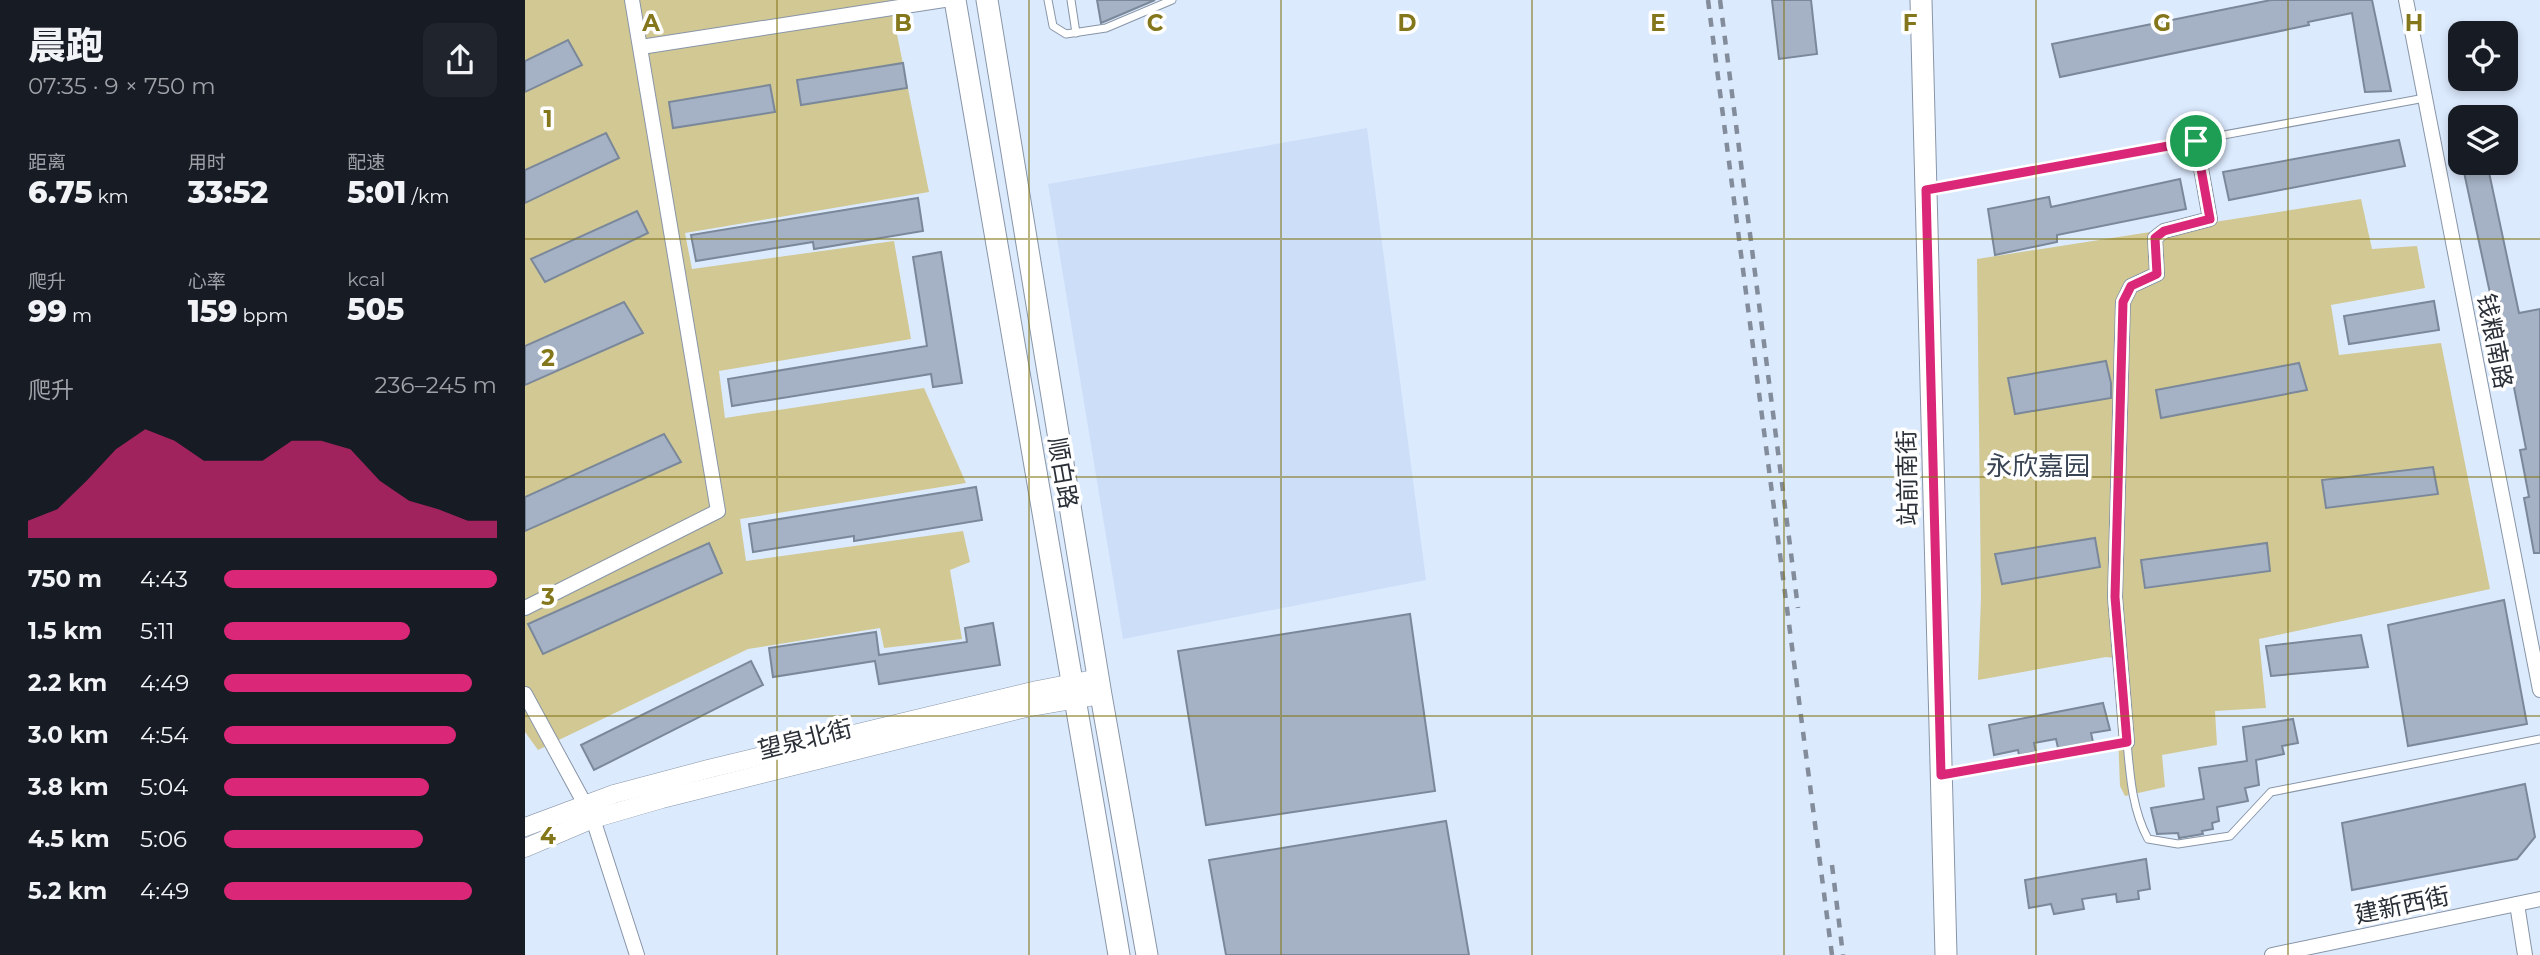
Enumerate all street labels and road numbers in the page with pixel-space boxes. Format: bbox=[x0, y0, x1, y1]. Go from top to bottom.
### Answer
street label: 钱粮南路 bbox=[2472, 291, 2518, 391]
street label: 站前南街 bbox=[1892, 430, 1922, 526]
street label: 顺白路 bbox=[1042, 435, 1084, 511]
street label: 望泉北街 bbox=[755, 713, 855, 765]
street label: 建新西街 bbox=[2352, 881, 2452, 929]

